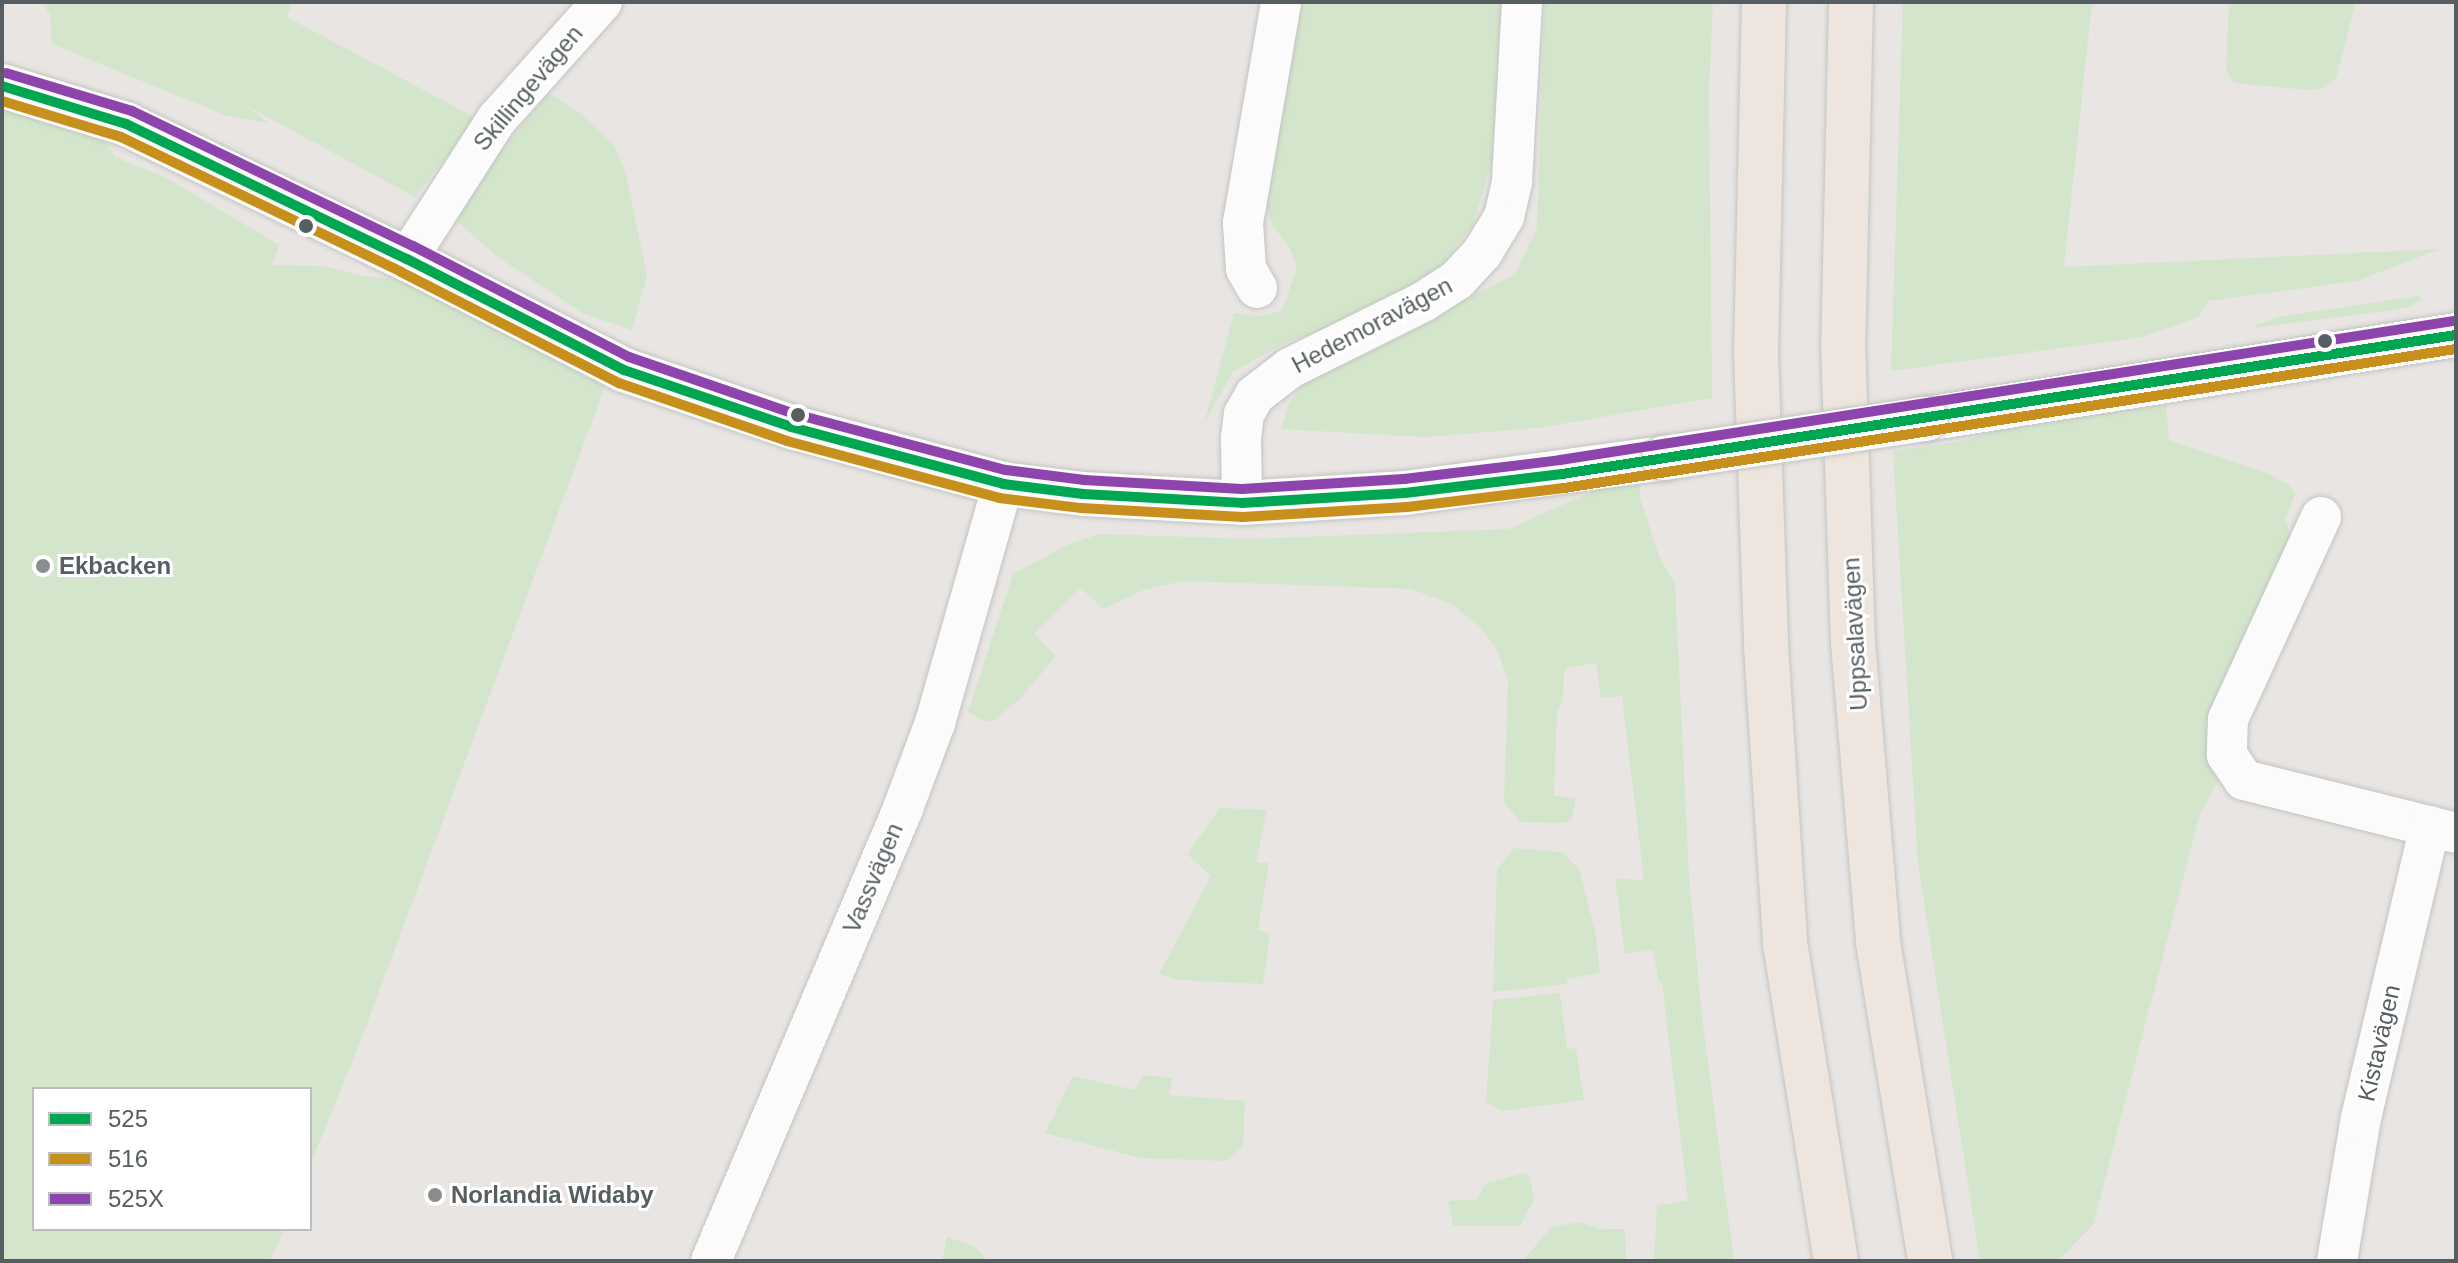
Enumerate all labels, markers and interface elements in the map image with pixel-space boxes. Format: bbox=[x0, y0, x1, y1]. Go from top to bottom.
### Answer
street label: Skillingevägen bbox=[467, 19, 589, 157]
unlabelled marker bbox=[298, 218, 314, 234]
street label: Hedemoravägen bbox=[1287, 271, 1457, 379]
unlabelled marker bbox=[2317, 333, 2333, 349]
unlabelled marker bbox=[790, 407, 806, 423]
place label: Ekbacken bbox=[59, 552, 171, 580]
marker: Ekbacken bbox=[34, 557, 52, 575]
street label: Uppsalavägen bbox=[1837, 557, 1873, 711]
street label: Vassvägen bbox=[837, 819, 909, 937]
street label: Kistavägen bbox=[2352, 982, 2406, 1104]
legend bbox=[32, 1087, 312, 1231]
text: 525 bbox=[108, 1105, 148, 1132]
text: 516 bbox=[108, 1145, 148, 1172]
place label: Norlandia Widaby bbox=[451, 1181, 653, 1209]
text: 525X bbox=[108, 1185, 164, 1212]
marker: Norlandia Widaby bbox=[426, 1186, 444, 1204]

